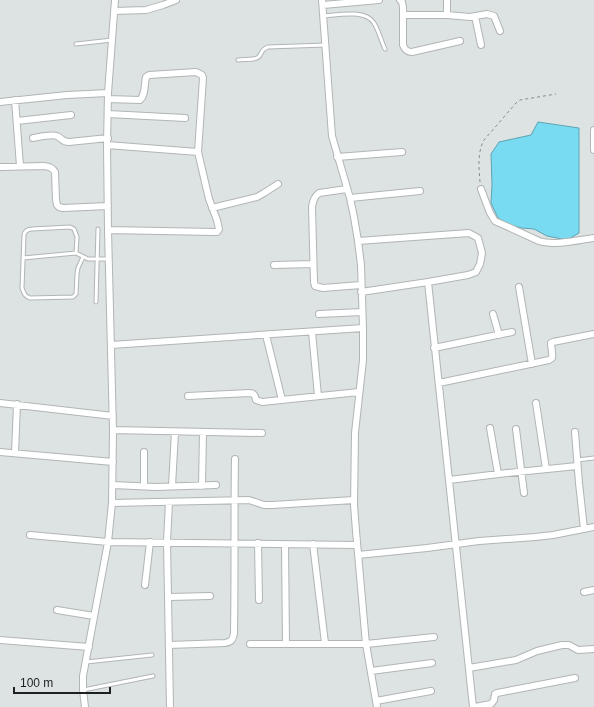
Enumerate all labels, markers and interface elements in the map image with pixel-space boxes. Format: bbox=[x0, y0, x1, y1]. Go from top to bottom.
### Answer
scale bar bbox=[14, 669, 110, 695]
text: 100 m bbox=[20, 676, 53, 690]

